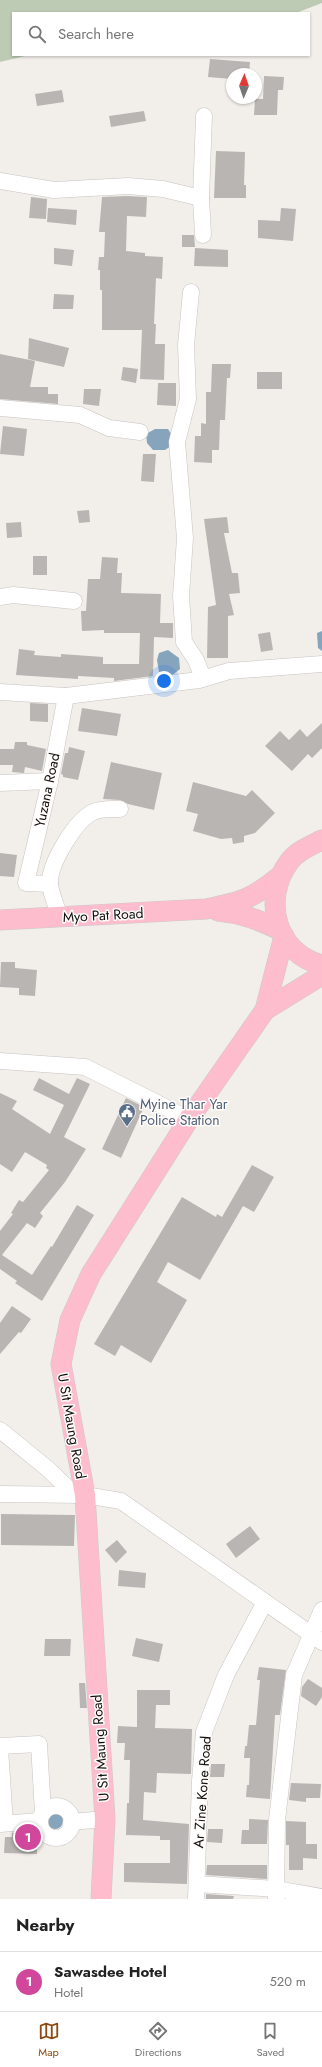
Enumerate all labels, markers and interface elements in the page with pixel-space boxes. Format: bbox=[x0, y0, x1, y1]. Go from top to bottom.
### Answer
search box bbox=[12, 12, 310, 56]
icon: search bbox=[26, 23, 48, 45]
text: Search here bbox=[58, 23, 134, 45]
north arrow bbox=[226, 68, 262, 104]
your location bbox=[154, 671, 174, 691]
street label: Yuzana Road bbox=[29, 751, 65, 829]
street label: Myo Pat Road bbox=[62, 903, 144, 927]
place label: Myine Thar Yar Police Station bbox=[140, 1094, 228, 1130]
public building icon: Myine Thar Yar Police Station bbox=[117, 1102, 137, 1127]
street label: U Sit Maung Road bbox=[53, 1372, 91, 1480]
street label: U Sit Maung Road bbox=[86, 1694, 114, 1802]
street label: Ar Zine Kone Road bbox=[188, 1735, 216, 1849]
pin: 1 bbox=[15, 1822, 41, 1852]
text: Nearby bbox=[16, 1913, 74, 1937]
text: Sawasdee Hotel bbox=[54, 1961, 167, 1983]
text: 1 bbox=[26, 1972, 32, 1991]
text: 520 m bbox=[269, 1972, 306, 1991]
text: Hotel bbox=[54, 1983, 83, 2002]
tab: Map bbox=[38, 2020, 60, 2060]
tab: Directions bbox=[135, 2020, 181, 2060]
tab: Saved bbox=[257, 2020, 284, 2060]

